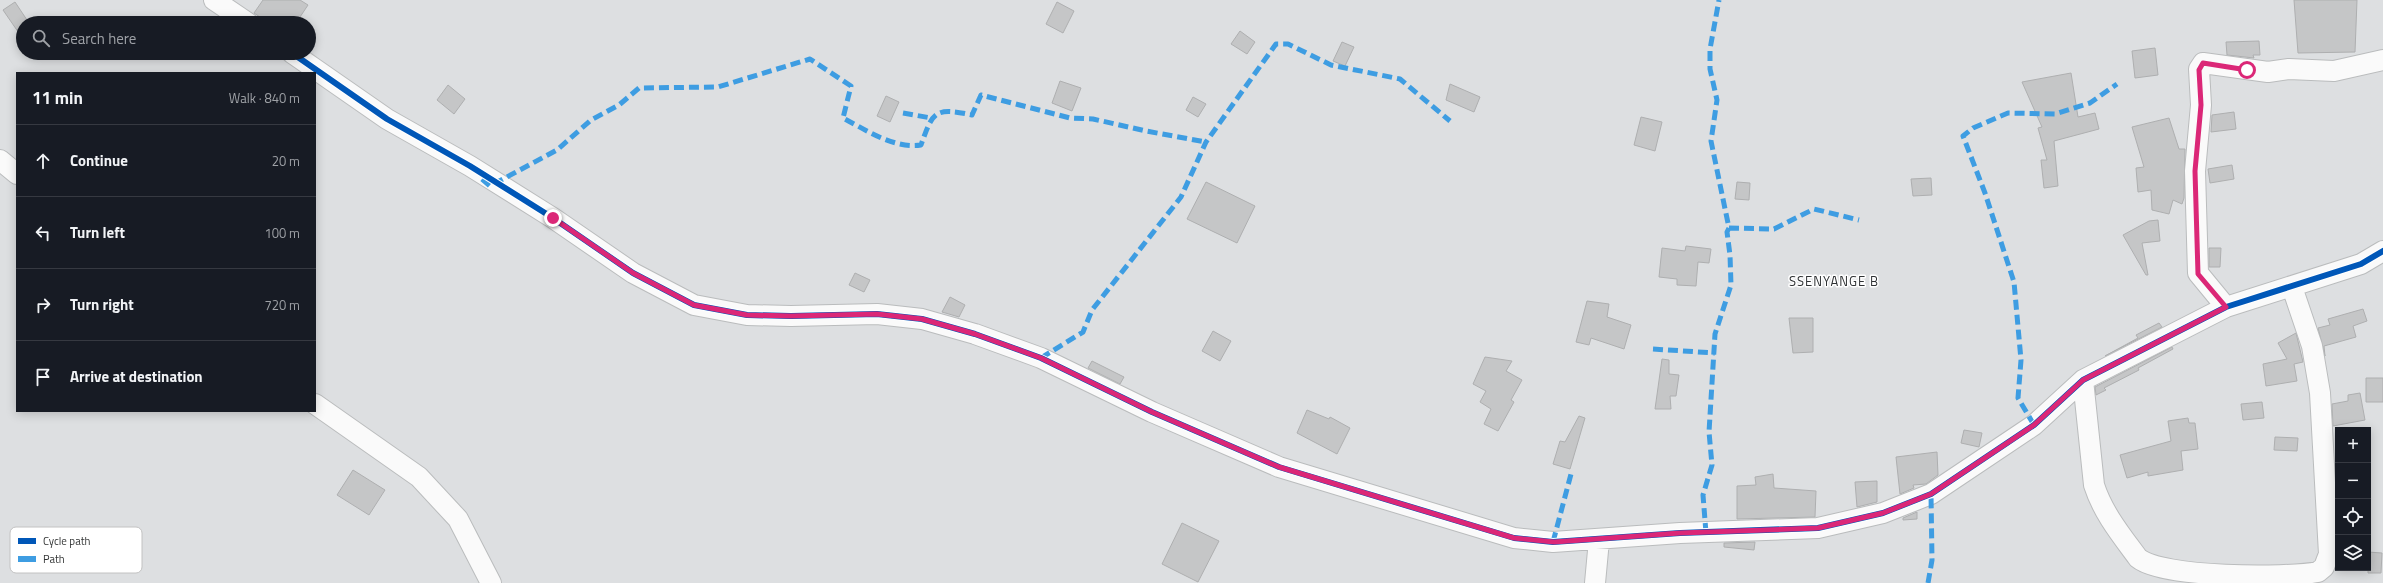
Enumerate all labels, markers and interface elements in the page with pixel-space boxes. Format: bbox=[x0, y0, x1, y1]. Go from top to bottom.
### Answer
search box bbox=[16, 16, 316, 60]
icon: search bbox=[30, 27, 52, 49]
text: Search here bbox=[62, 27, 136, 50]
route start bbox=[2238, 61, 2256, 79]
text: 11 min bbox=[32, 85, 83, 111]
text: Walk · 840 m bbox=[229, 88, 300, 108]
text: Continue bbox=[70, 149, 128, 172]
icon: ahead bbox=[32, 150, 54, 172]
text: 20 m bbox=[272, 151, 300, 171]
route end bbox=[544, 209, 562, 227]
text: Turn left bbox=[70, 221, 125, 244]
icon: left bbox=[32, 222, 54, 244]
text: 100 m bbox=[264, 223, 300, 243]
district label: SSENYANGE B bbox=[1789, 271, 1879, 291]
text: Turn right bbox=[70, 293, 134, 316]
icon: right bbox=[32, 294, 54, 316]
text: 720 m bbox=[264, 295, 300, 315]
text: Arrive at destination bbox=[70, 365, 203, 388]
icon: arrive bbox=[32, 366, 54, 388]
map controls bbox=[2335, 427, 2371, 571]
button: + bbox=[2335, 427, 2371, 463]
button: − bbox=[2335, 463, 2371, 499]
button: locate bbox=[2335, 499, 2371, 535]
legend bbox=[10, 527, 142, 573]
text: Cycle path bbox=[43, 533, 91, 549]
button: layers bbox=[2335, 535, 2371, 571]
text: Path bbox=[43, 551, 65, 567]

